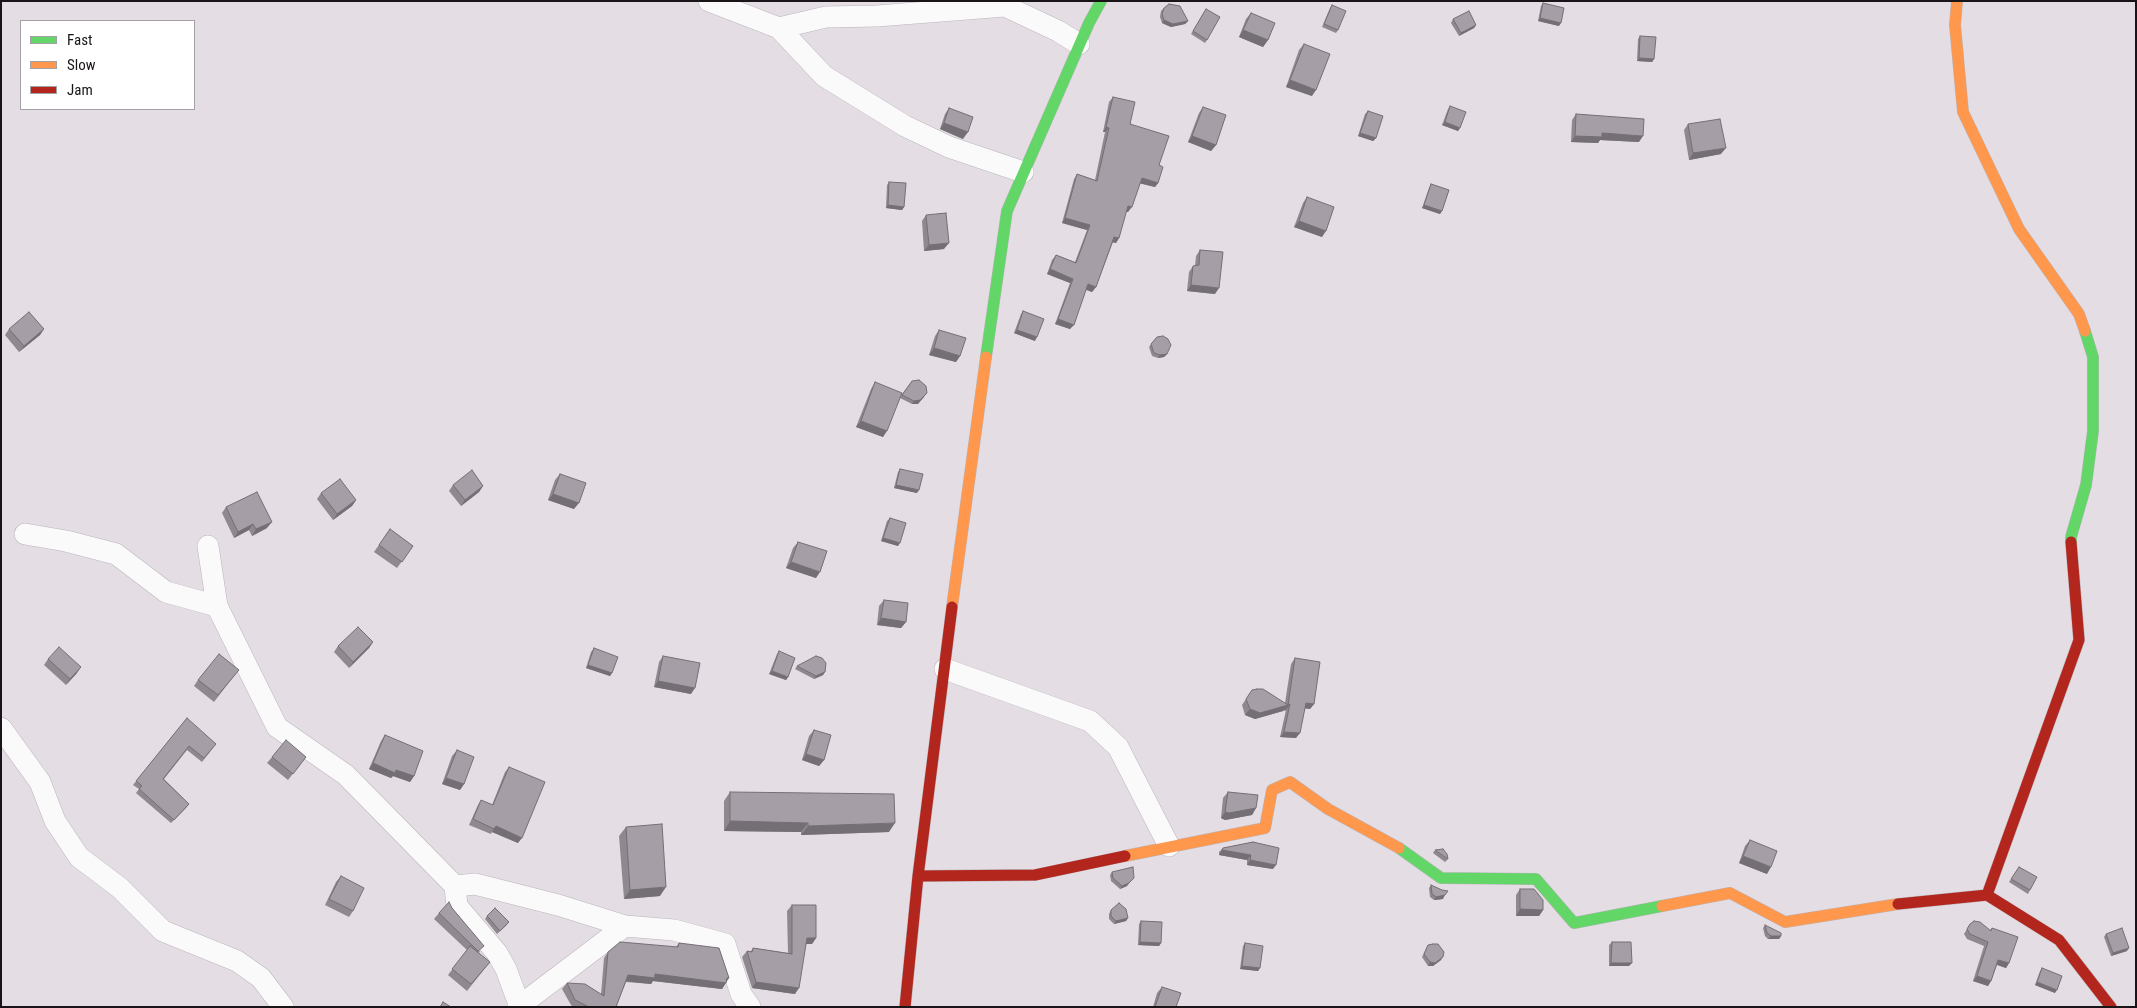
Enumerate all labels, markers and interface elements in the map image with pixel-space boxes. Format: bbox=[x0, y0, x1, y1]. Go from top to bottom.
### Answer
legend bbox=[20, 20, 195, 110]
text: Fast bbox=[67, 31, 92, 49]
text: Slow bbox=[67, 56, 96, 74]
text: Jam bbox=[67, 81, 93, 99]

